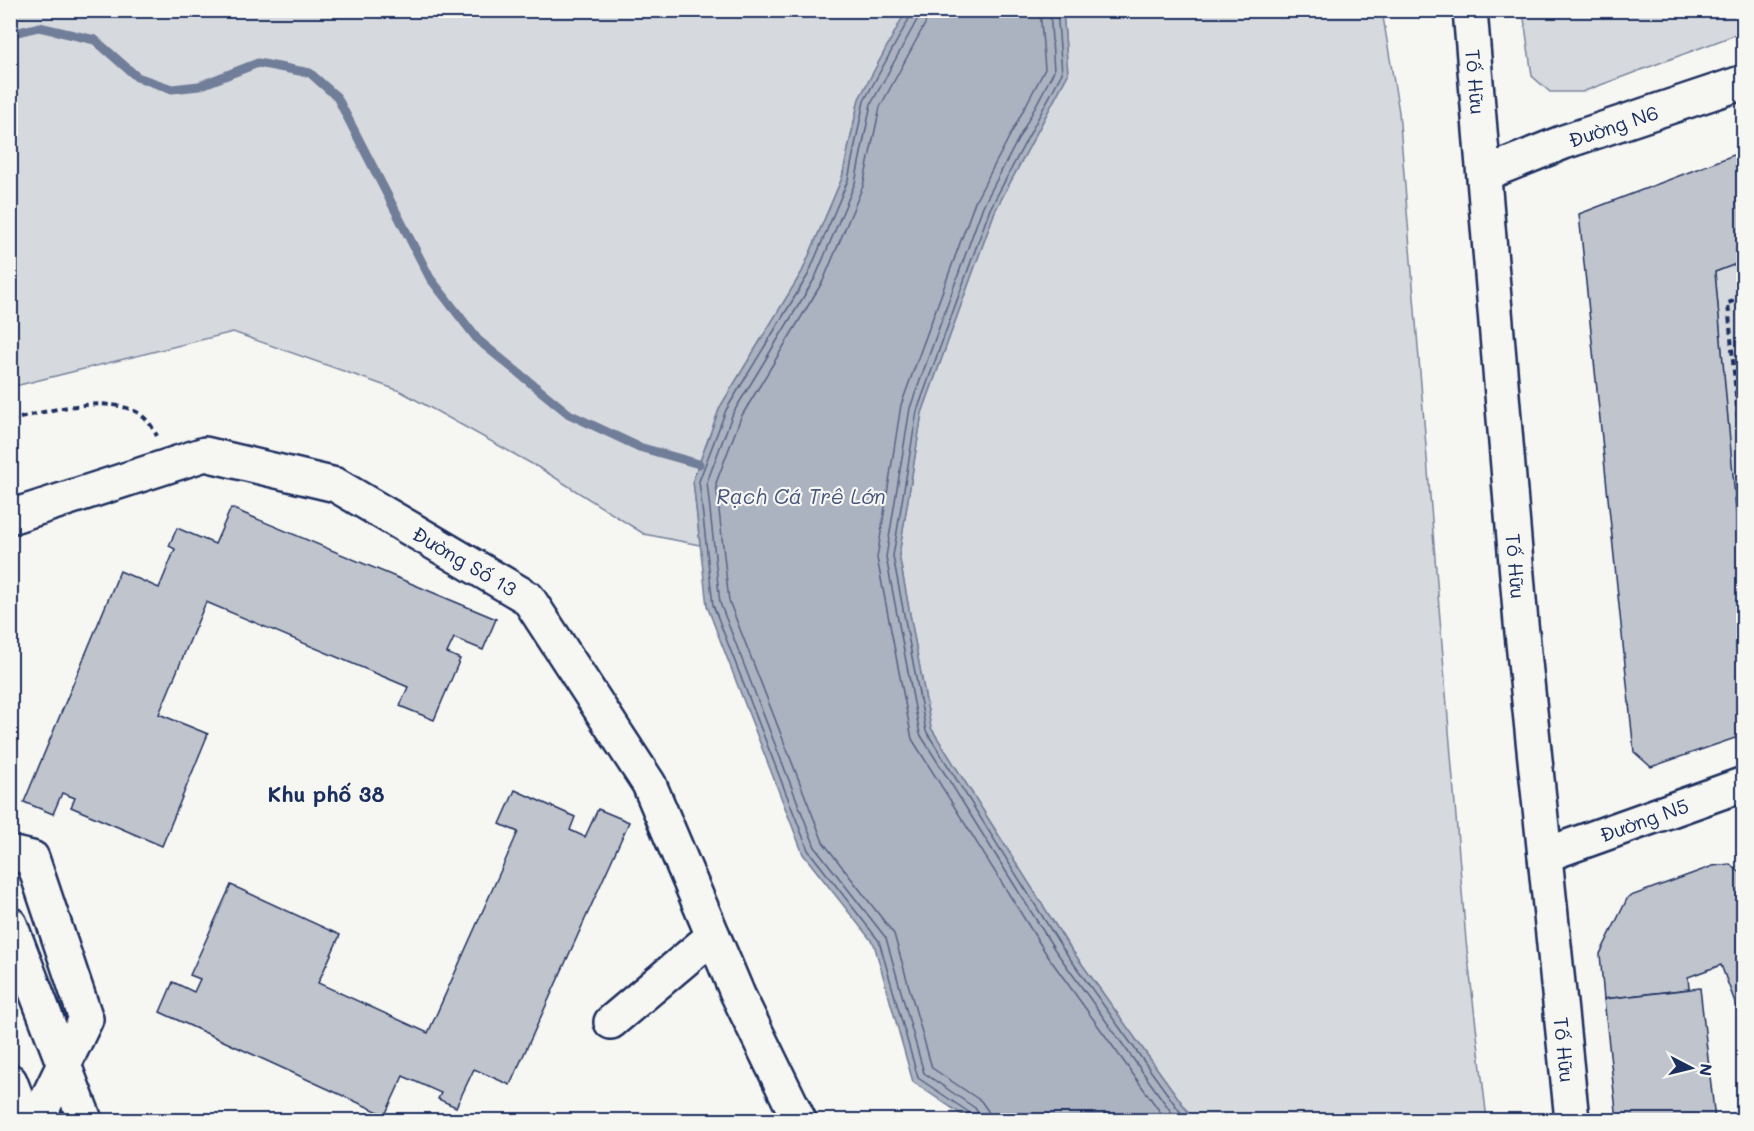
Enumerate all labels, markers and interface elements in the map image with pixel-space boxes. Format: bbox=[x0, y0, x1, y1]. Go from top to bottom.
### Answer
street label: Tố Hữu bbox=[1460, 48, 1492, 116]
street label: Đường N6 bbox=[1565, 99, 1662, 153]
water label: Rạch Cá Trê Lớn bbox=[716, 482, 886, 509]
street label: Đường Số 13 bbox=[408, 520, 522, 602]
street label: Tố Hữu bbox=[1501, 532, 1532, 600]
district label: Khu phố 38 bbox=[268, 780, 384, 807]
street label: Đường N5 bbox=[1596, 792, 1692, 848]
street label: Tố Hữu bbox=[1549, 1016, 1581, 1084]
north arrow bbox=[1661, 1038, 1721, 1098]
text: N bbox=[1695, 1063, 1718, 1077]

